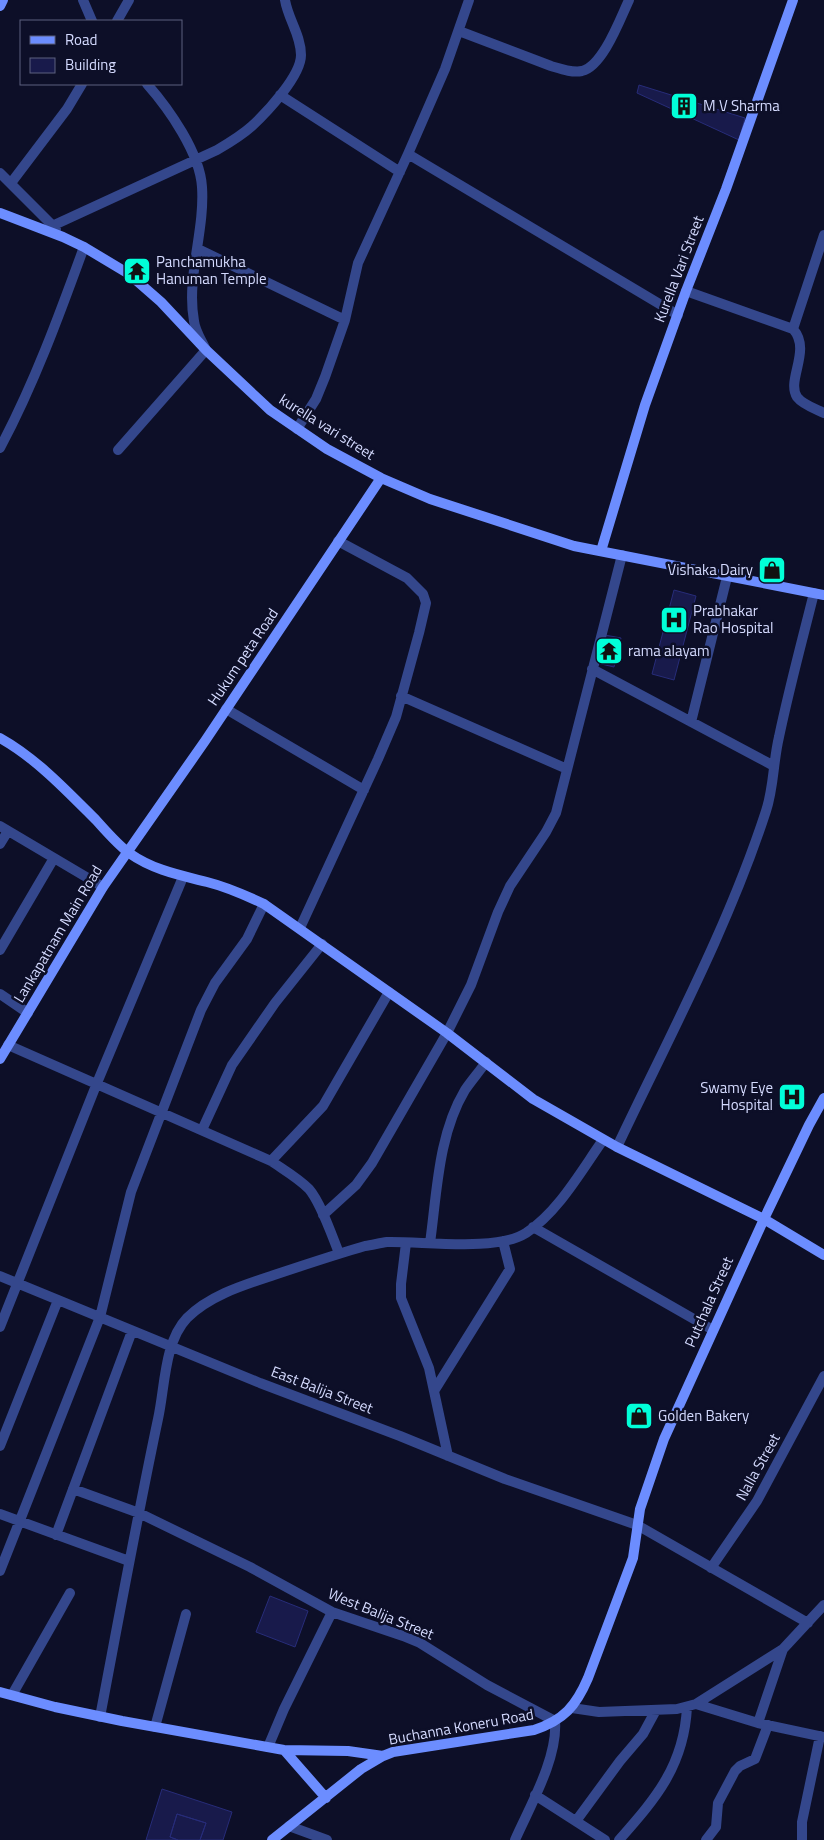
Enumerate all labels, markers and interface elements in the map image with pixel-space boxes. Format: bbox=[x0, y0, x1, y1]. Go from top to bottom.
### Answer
legend bbox=[20, 20, 182, 85]
text: Road bbox=[65, 28, 97, 51]
text: Building bbox=[65, 53, 116, 76]
building icon: M V Sharma bbox=[669, 91, 699, 121]
place label: M V Sharma bbox=[703, 94, 780, 117]
street label: Kurella Vari Street bbox=[648, 211, 710, 326]
place label: Panchamukha Hanuman Temple bbox=[156, 250, 267, 290]
temple icon: Panchamukha Hanuman Temple bbox=[122, 256, 152, 286]
street label: kurella vari street bbox=[275, 388, 380, 466]
shop icon: Vishaka Dairy bbox=[757, 555, 787, 585]
place label: Vishaka Dairy bbox=[668, 558, 753, 581]
place label: Prabhakar Rao Hospital bbox=[693, 599, 773, 639]
street label: Hukum peta Road bbox=[201, 603, 284, 710]
hospital icon: Prabhakar Rao Hospital bbox=[659, 605, 689, 635]
temple icon: rama alayam bbox=[594, 636, 624, 666]
place label: rama alayam bbox=[628, 639, 710, 662]
street label: Lankapatnam Main Road bbox=[7, 861, 108, 1007]
place label: Swamy Eye Hospital bbox=[700, 1076, 773, 1116]
hospital icon: Swamy Eye Hospital bbox=[777, 1082, 807, 1112]
street label: Putchala Street bbox=[678, 1252, 739, 1351]
street label: East Balija Street bbox=[268, 1360, 377, 1420]
shop icon: Golden Bakery bbox=[624, 1401, 654, 1431]
place label: Golden Bakery bbox=[658, 1404, 749, 1427]
street label: Nalla Street bbox=[730, 1428, 786, 1505]
street label: West Balija Street bbox=[325, 1582, 438, 1646]
street label: Buchanna Koneru Road bbox=[387, 1702, 535, 1751]

